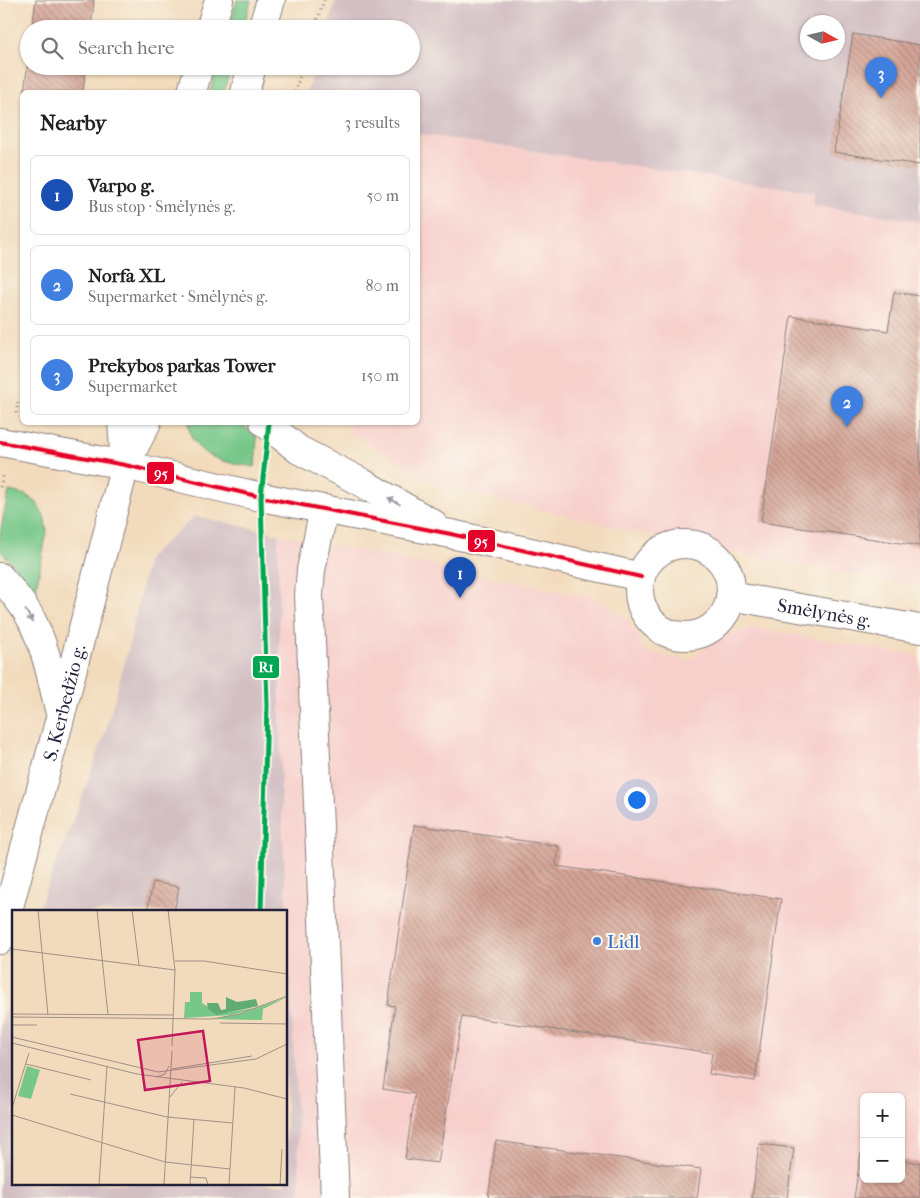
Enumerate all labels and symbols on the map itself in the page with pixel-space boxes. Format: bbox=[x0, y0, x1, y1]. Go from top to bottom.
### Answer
north arrow bbox=[800, 15, 845, 60]
pin: 3 bbox=[865, 57, 897, 98]
pin: 2 bbox=[831, 386, 863, 427]
line badge: 95 bbox=[146, 461, 175, 485]
text: 95 bbox=[153, 465, 168, 482]
one-way arrow bbox=[387, 496, 400, 505]
line badge: 95 bbox=[467, 529, 496, 553]
text: 95 bbox=[473, 533, 488, 550]
pin: 1 bbox=[444, 557, 476, 598]
street label: Smėlynės g. bbox=[776, 594, 873, 632]
one-way arrow bbox=[25, 609, 33, 623]
street label: S. Kerbedžio g. bbox=[39, 642, 91, 763]
line badge: R1 bbox=[252, 655, 280, 679]
text: R1 bbox=[258, 659, 274, 676]
your location bbox=[624, 787, 650, 813]
inset map bbox=[12, 910, 288, 1186]
place label: Lidl bbox=[607, 931, 640, 953]
marker: Lidl bbox=[591, 935, 603, 947]

